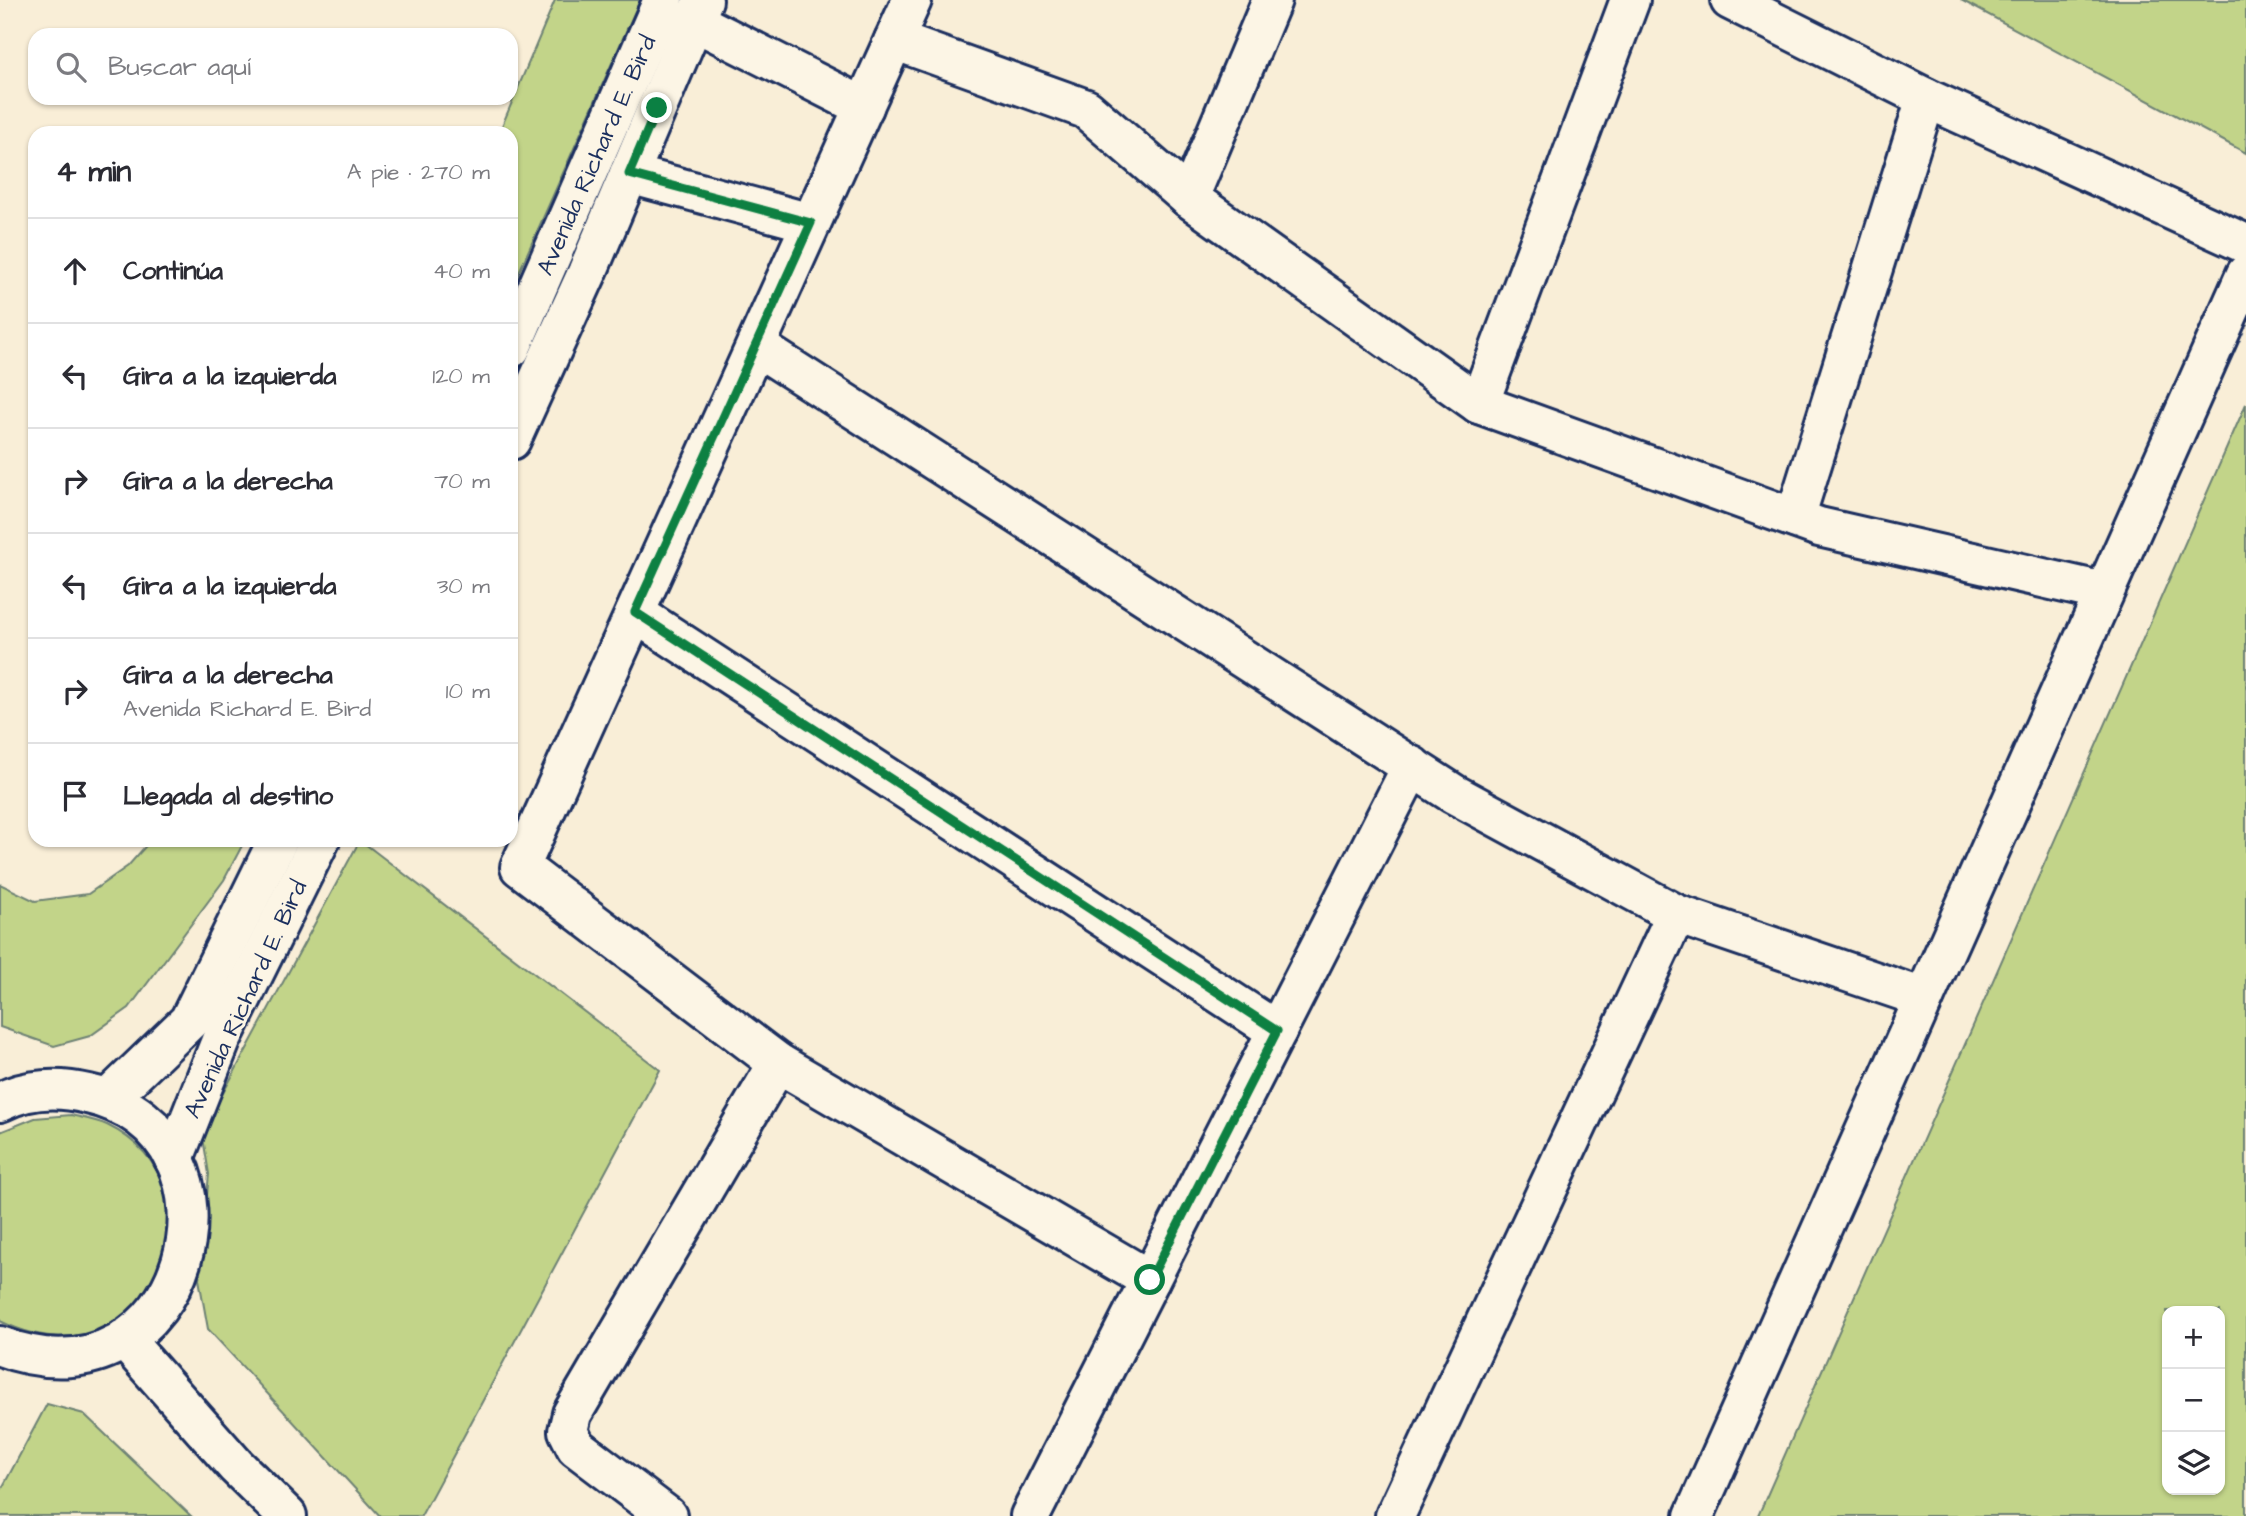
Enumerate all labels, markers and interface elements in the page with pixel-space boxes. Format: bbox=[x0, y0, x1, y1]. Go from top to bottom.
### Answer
search box bbox=[28, 28, 518, 105]
street label: Avenida Richard E. Bird bbox=[529, 30, 665, 281]
icon: search bbox=[52, 48, 90, 86]
text: Buscar aquí bbox=[108, 49, 251, 85]
route end bbox=[641, 92, 672, 123]
text: 4 min bbox=[56, 151, 131, 193]
text: A pie · 270 m bbox=[347, 156, 490, 188]
icon: ahead bbox=[56, 252, 94, 290]
text: Continúa bbox=[123, 253, 223, 289]
text: 40 m bbox=[433, 255, 490, 287]
icon: left bbox=[56, 357, 94, 395]
text: Gira a la izquierda bbox=[123, 358, 337, 394]
text: 120 m bbox=[432, 360, 490, 392]
icon: right bbox=[56, 462, 94, 500]
text: Gira a la derecha bbox=[123, 463, 333, 499]
text: 70 m bbox=[434, 465, 490, 497]
icon: left bbox=[56, 567, 94, 605]
text: Gira a la izquierda bbox=[123, 568, 337, 604]
text: 30 m bbox=[437, 570, 490, 602]
text: Gira a la derecha bbox=[123, 657, 333, 693]
icon: right bbox=[56, 672, 94, 710]
text: 10 m bbox=[445, 675, 490, 707]
text: Avenida Richard E. Bird bbox=[123, 693, 371, 725]
icon: arrive bbox=[56, 777, 94, 815]
text: Llegada al destino bbox=[123, 778, 333, 814]
street label: Avenida Richard E. Bird bbox=[176, 875, 316, 1124]
route start bbox=[1134, 1264, 1165, 1295]
map controls bbox=[2162, 1306, 2225, 1495]
button: + bbox=[2162, 1306, 2225, 1369]
button: − bbox=[2162, 1369, 2225, 1432]
button: layers bbox=[2162, 1432, 2225, 1495]

